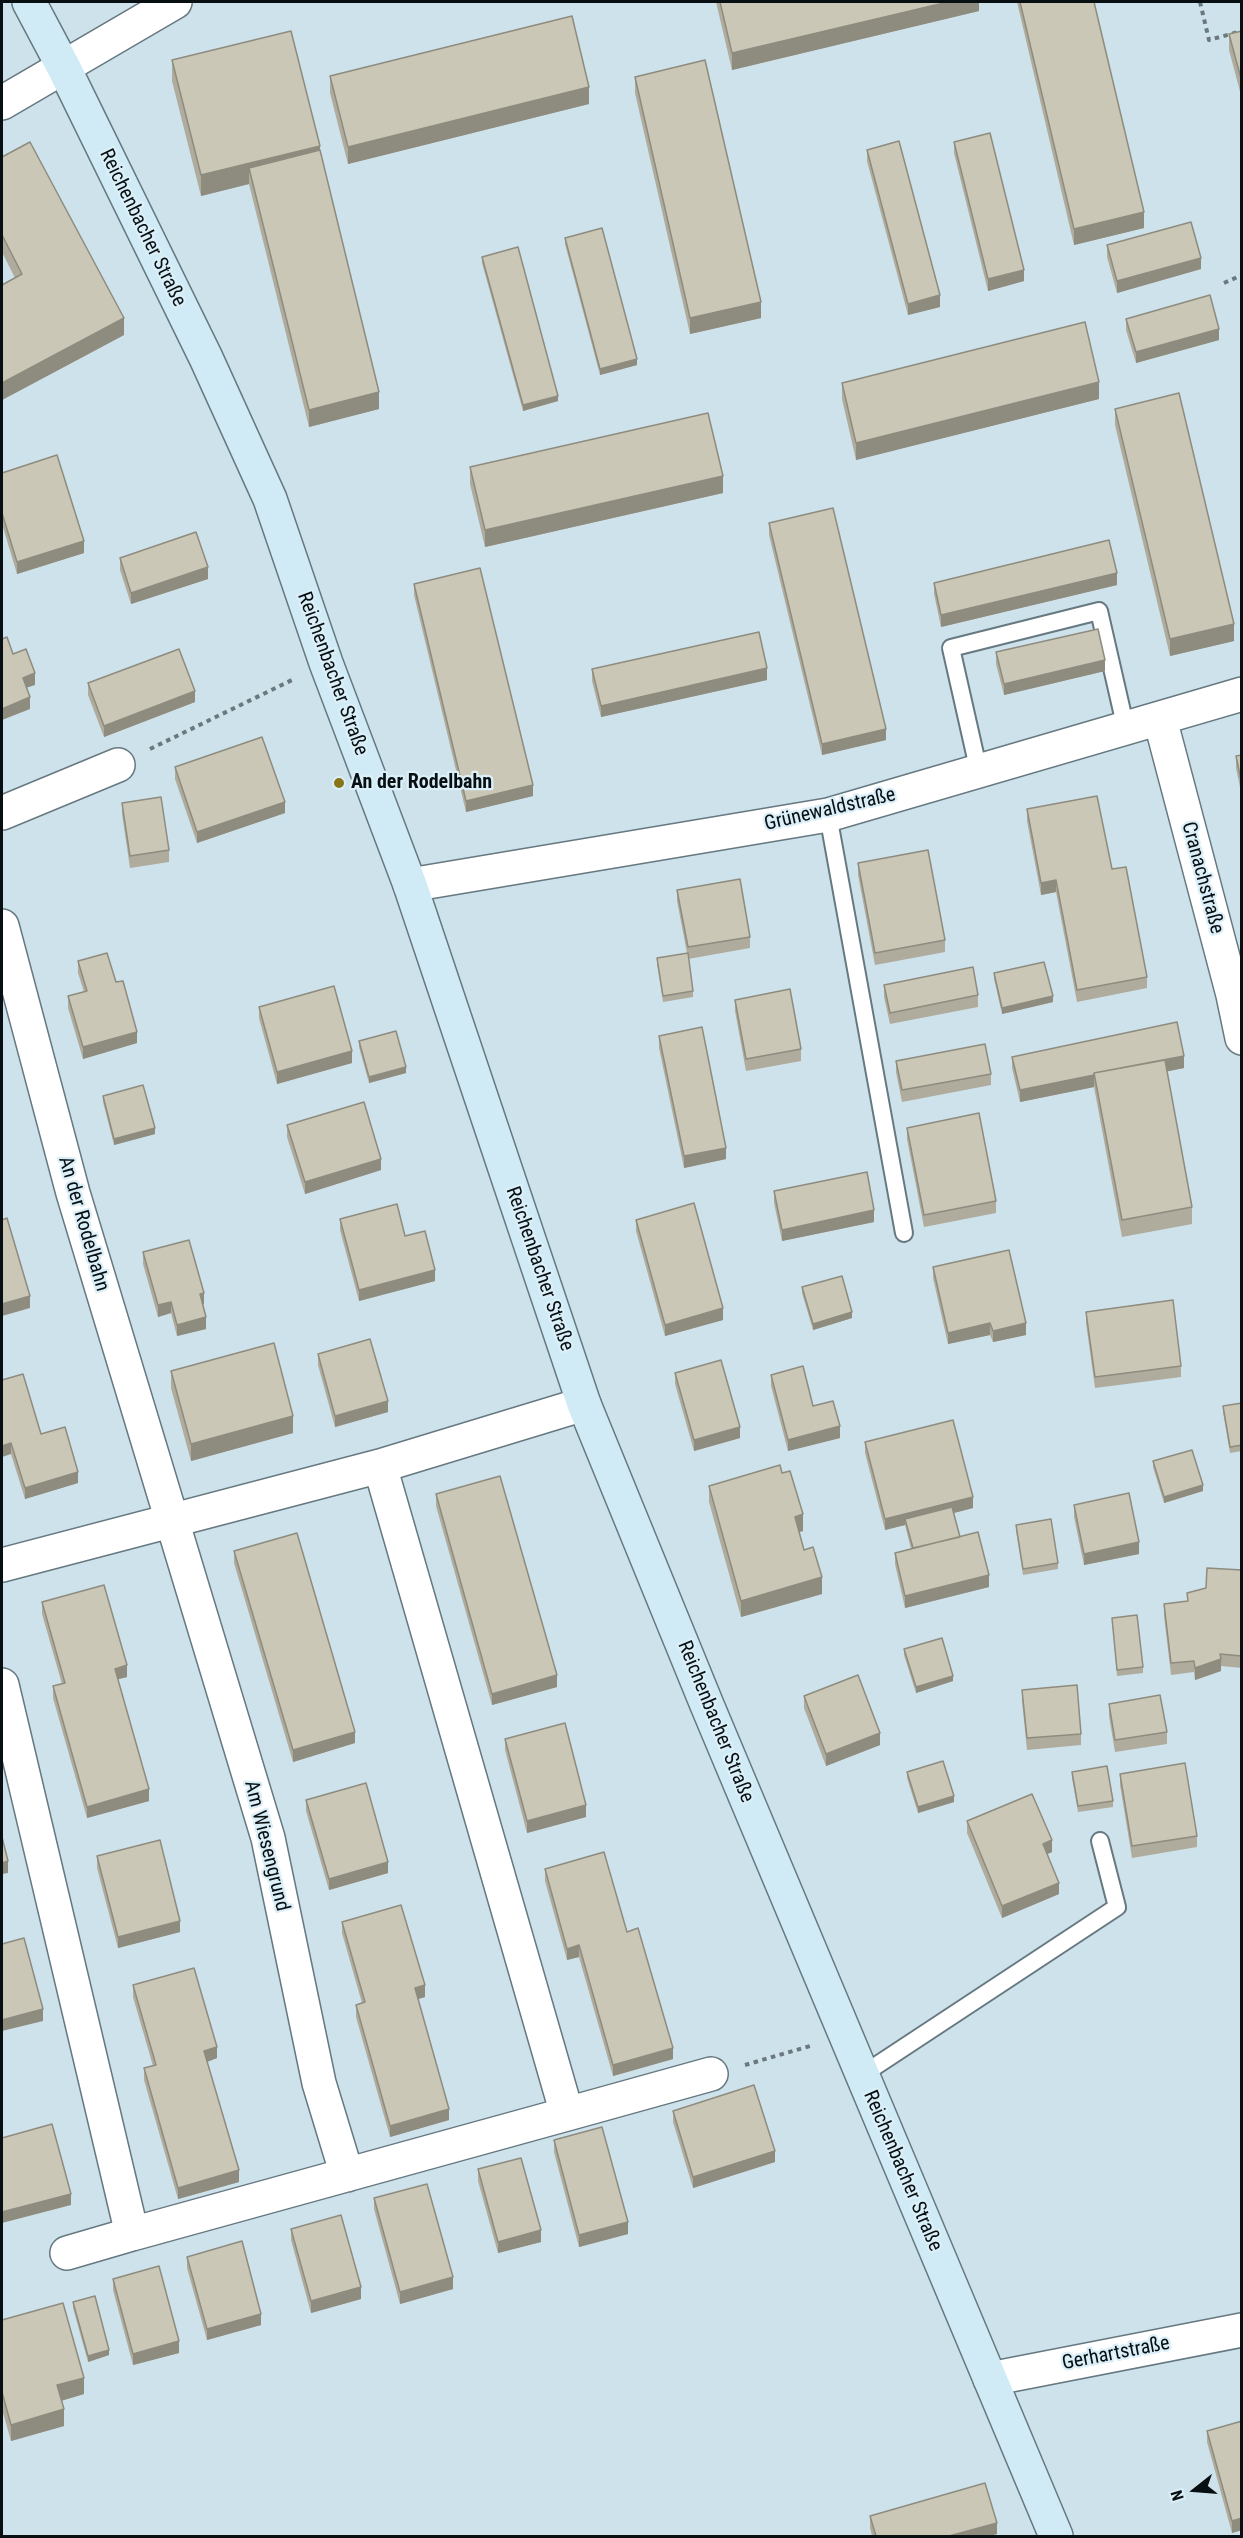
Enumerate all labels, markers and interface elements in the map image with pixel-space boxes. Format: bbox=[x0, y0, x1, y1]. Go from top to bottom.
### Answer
street label: Reichenbacher Straße bbox=[93, 145, 191, 311]
street label: Reichenbacher Straße bbox=[291, 589, 373, 759]
place label: An der Rodelbahn bbox=[351, 771, 492, 795]
marker: An der Rodelbahn bbox=[332, 776, 346, 790]
street label: Grünewaldstraße bbox=[762, 783, 898, 837]
street label: Cranachstraße bbox=[1176, 819, 1228, 937]
street label: An der Rodelbahn bbox=[52, 1154, 114, 1294]
street label: Reichenbacher Straße bbox=[500, 1184, 578, 1354]
street label: Reichenbacher Straße bbox=[672, 1638, 758, 1806]
street label: Am Wiesengrund bbox=[238, 1778, 294, 1914]
street label: Reichenbacher Straße bbox=[857, 2087, 947, 2255]
street label: Gerhartstraße bbox=[1060, 2332, 1172, 2376]
north arrow bbox=[1165, 2460, 1225, 2520]
text: N bbox=[1167, 2488, 1188, 2503]

